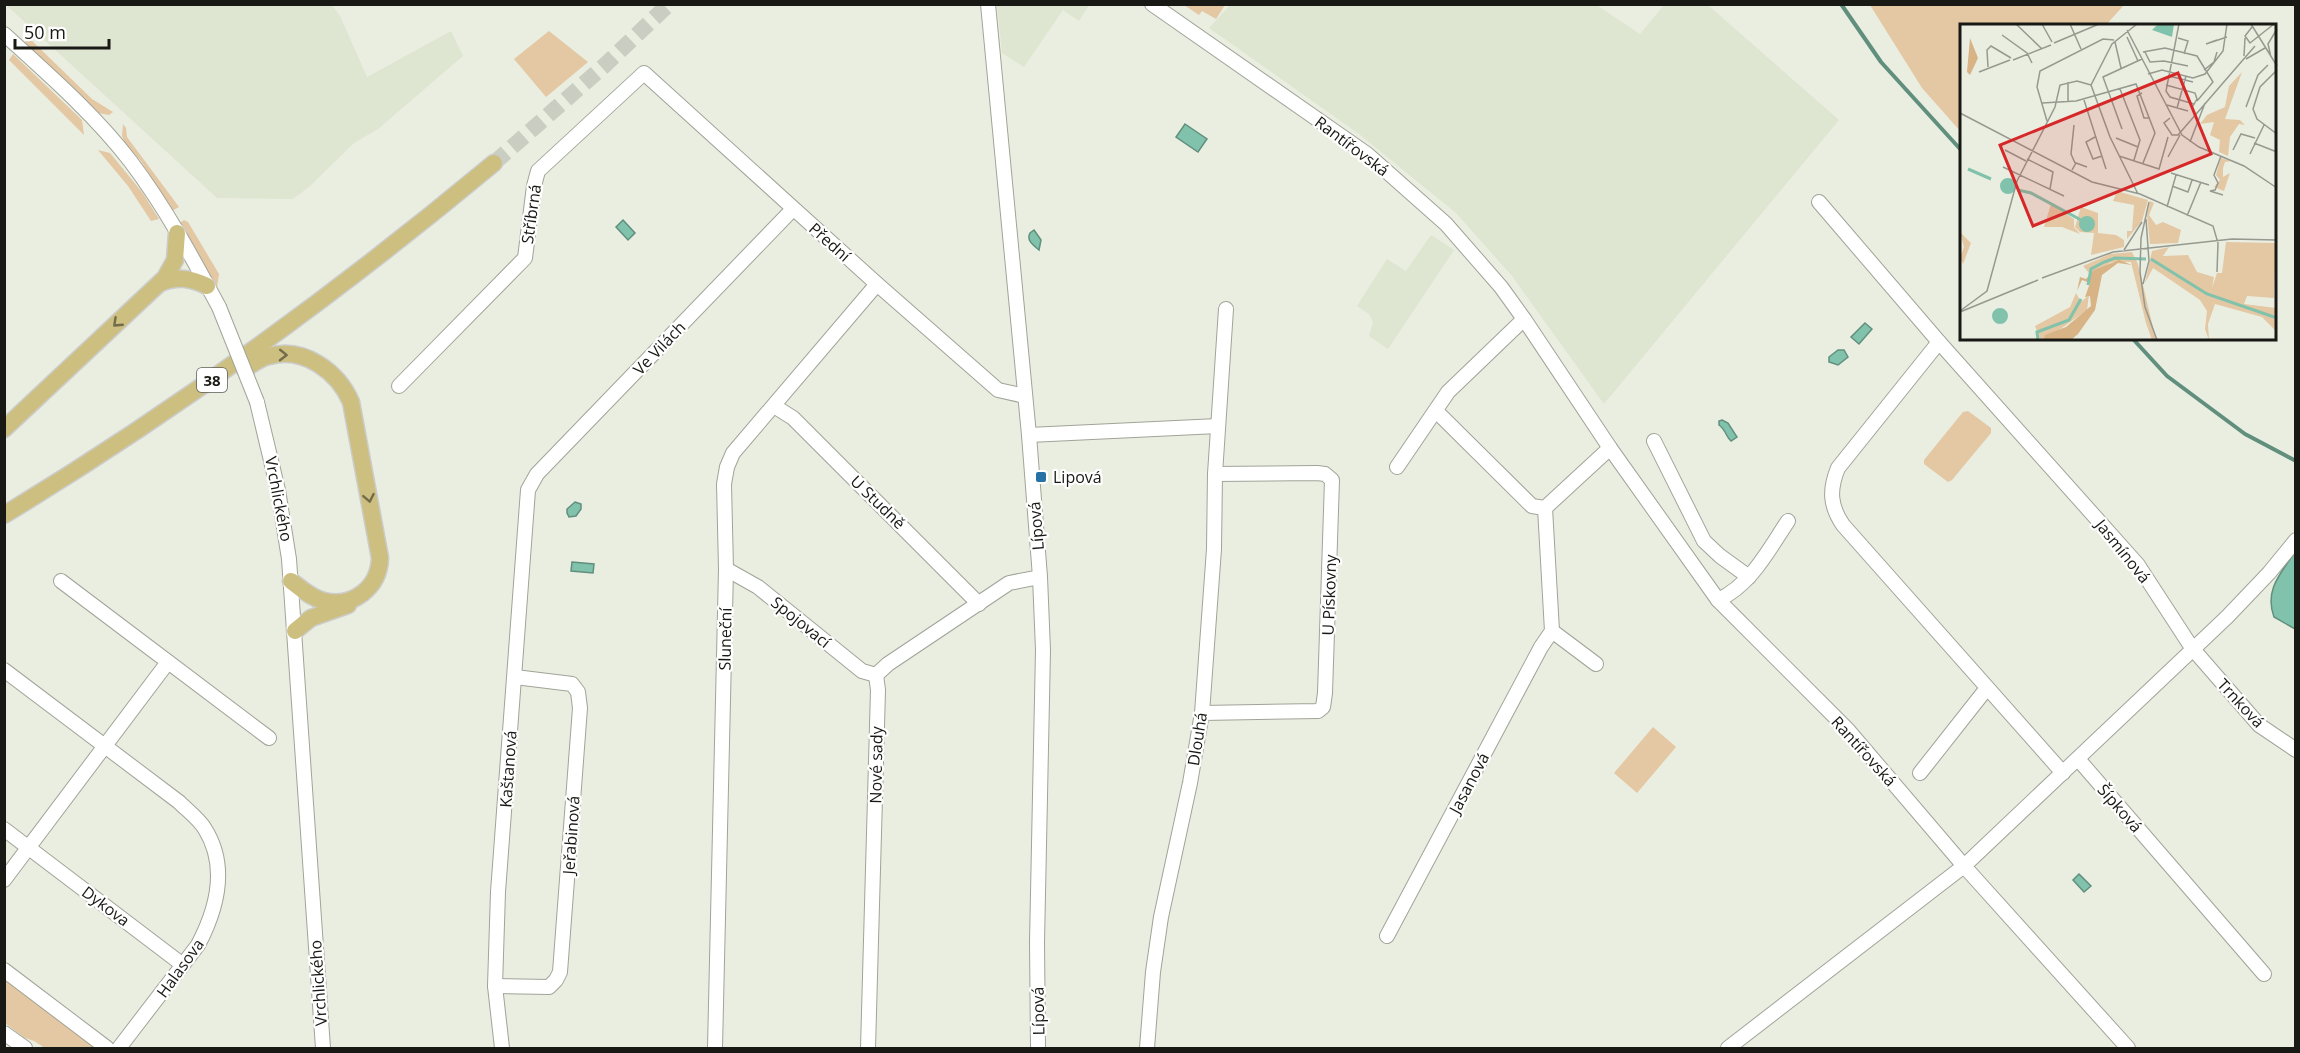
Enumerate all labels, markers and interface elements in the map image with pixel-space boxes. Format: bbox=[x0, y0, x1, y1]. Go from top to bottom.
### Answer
scale bar bbox=[15, 12, 110, 50]
text: 50 m bbox=[24, 20, 66, 44]
inset map bbox=[1960, 24, 2276, 340]
street label: Rantířovská bbox=[1310, 111, 1394, 181]
street label: Stříbrná bbox=[516, 183, 546, 245]
street label: Přední bbox=[805, 217, 856, 267]
one-way arrow bbox=[114, 316, 124, 327]
street label: Ve Vilách bbox=[628, 316, 690, 380]
one-way arrow bbox=[279, 349, 288, 361]
road number: 38 bbox=[197, 368, 227, 392]
street label: Vrchlického bbox=[260, 455, 298, 543]
place label: Lipová bbox=[1053, 466, 1102, 488]
street label: U Studně bbox=[846, 470, 910, 534]
marker: Lipová bbox=[1034, 470, 1048, 484]
one-way arrow bbox=[362, 493, 375, 503]
street label: Lípová bbox=[1023, 501, 1049, 551]
street label: Jasmínová bbox=[2089, 513, 2155, 587]
street label: U Pískovny bbox=[1317, 553, 1341, 636]
street label: Spojovací bbox=[767, 591, 836, 653]
street label: Sluneční bbox=[713, 606, 737, 671]
street label: Trnková bbox=[2212, 674, 2270, 732]
street label: Dlouhá bbox=[1182, 711, 1212, 767]
street label: Rantířovská bbox=[1827, 711, 1901, 791]
street label: Nové sady bbox=[864, 725, 888, 804]
street label: Kaštanová bbox=[494, 730, 522, 808]
street label: Jasanová bbox=[1443, 749, 1494, 819]
street label: Šípková bbox=[2093, 779, 2147, 837]
street label: Jeřabinová bbox=[557, 795, 585, 877]
street label: Dykova bbox=[78, 881, 134, 931]
street label: Halasova bbox=[151, 934, 209, 1002]
street label: Vrchlického bbox=[304, 939, 332, 1027]
street label: Lípová bbox=[1027, 986, 1049, 1036]

